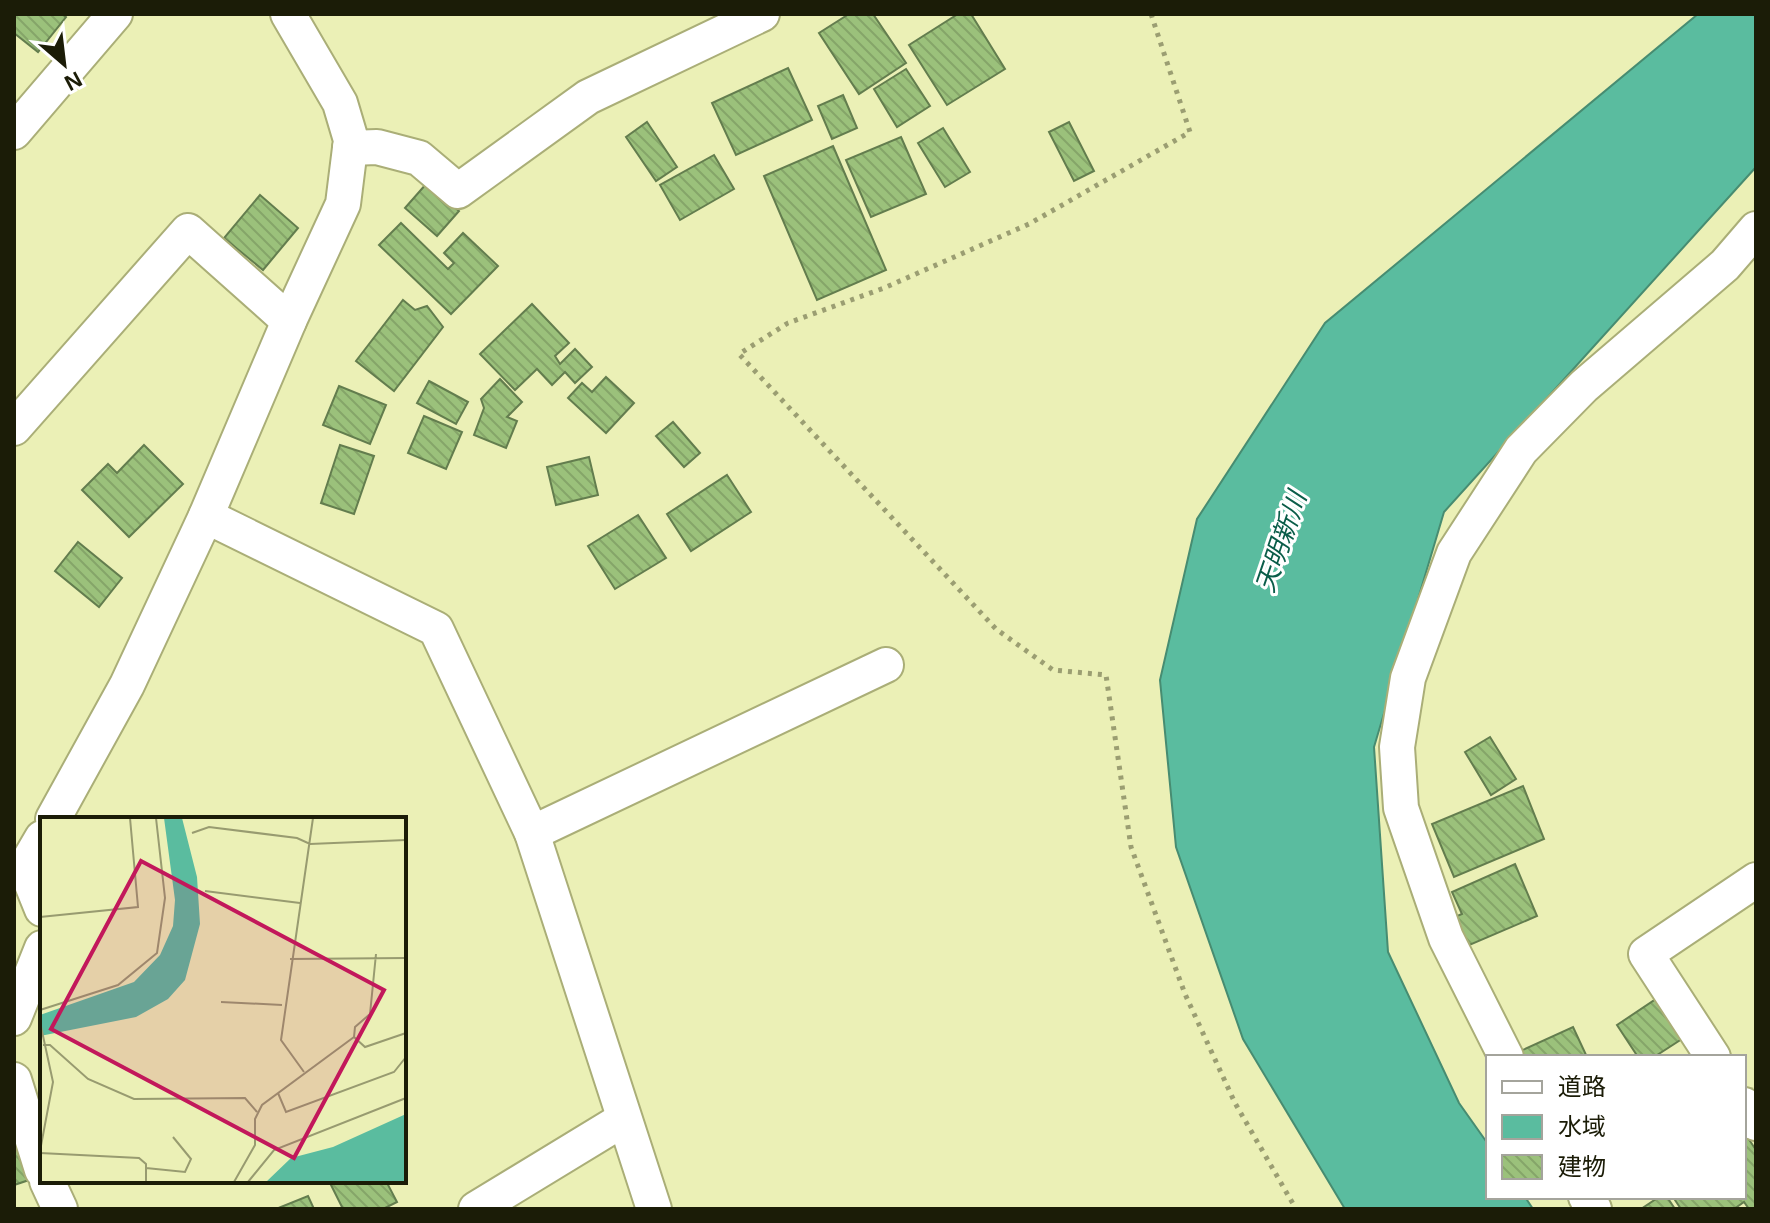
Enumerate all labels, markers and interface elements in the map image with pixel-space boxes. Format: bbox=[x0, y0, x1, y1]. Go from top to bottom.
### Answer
north arrow bbox=[24, 24, 104, 104]
text: N bbox=[60, 66, 86, 96]
water label: 天明新川 bbox=[1250, 485, 1313, 596]
inset map bbox=[40, 817, 406, 1183]
legend bbox=[1486, 1055, 1746, 1199]
text: 道路 bbox=[1558, 1073, 1606, 1100]
text: 水域 bbox=[1558, 1113, 1606, 1140]
text: 建物 bbox=[1558, 1153, 1606, 1180]

